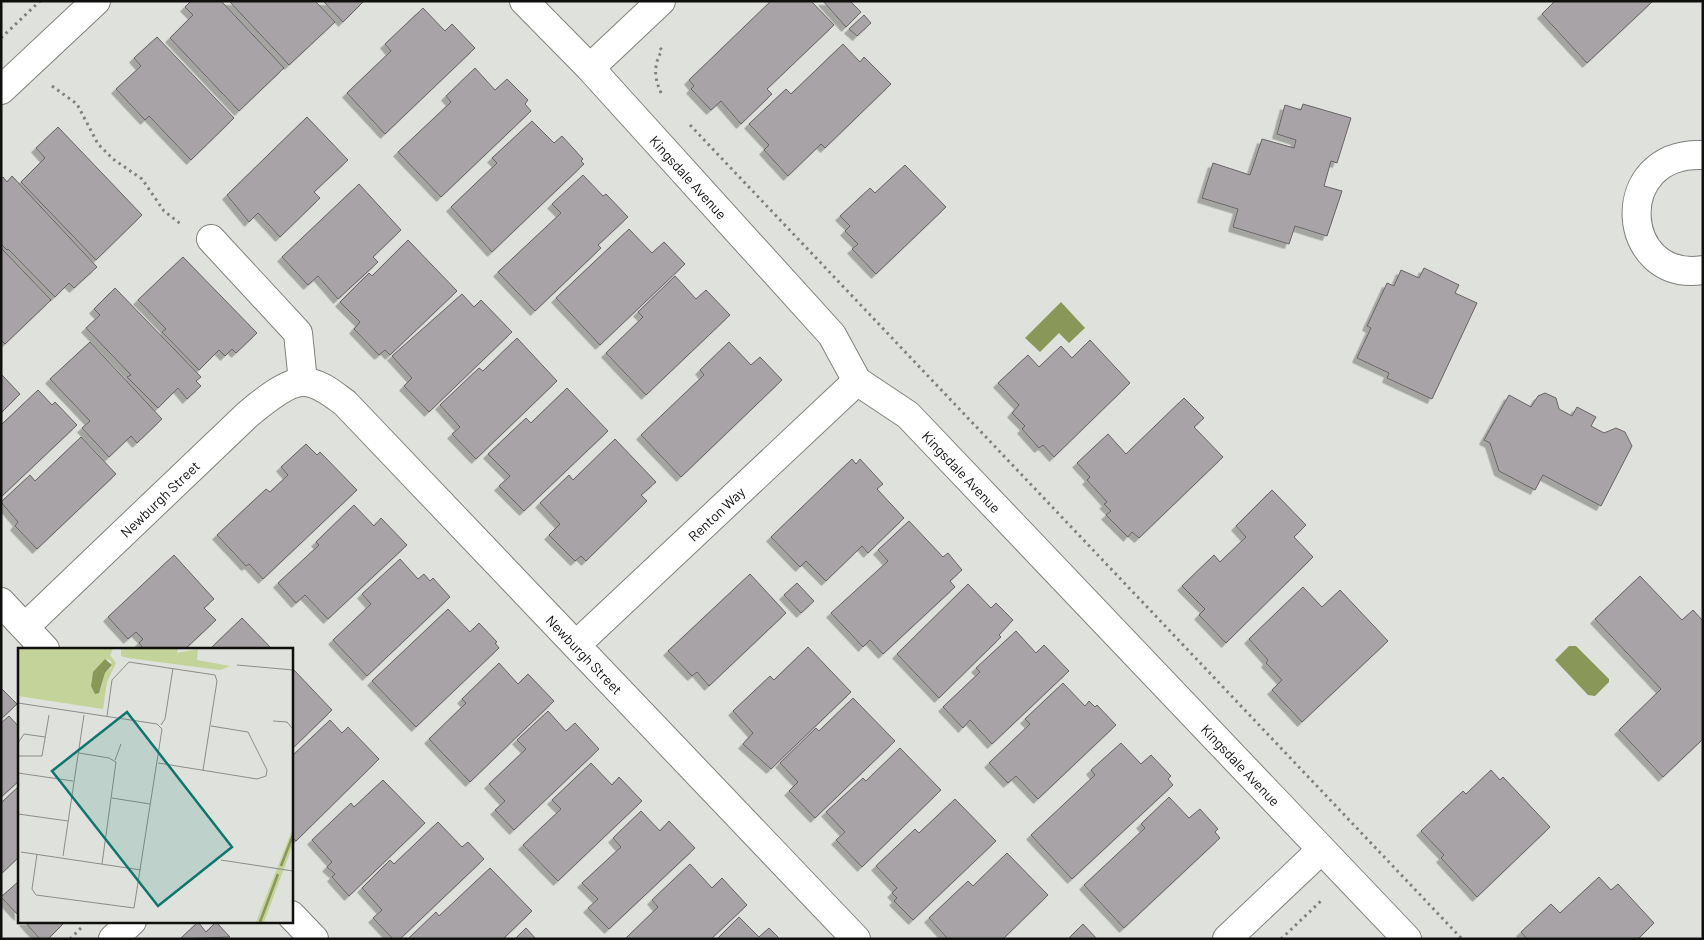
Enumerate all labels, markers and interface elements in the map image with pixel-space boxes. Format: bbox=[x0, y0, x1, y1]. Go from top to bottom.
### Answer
street label: Kingsdale Avenue bbox=[647, 132, 731, 222]
street label: Kingsdale Avenue bbox=[919, 427, 1005, 516]
street label: Newburgh Street bbox=[116, 457, 203, 540]
street label: Renton Way bbox=[684, 482, 748, 544]
street label: Newburgh Street bbox=[543, 611, 626, 698]
inset map bbox=[18, 648, 292, 922]
street label: Kingsdale Avenue bbox=[1198, 720, 1284, 809]

